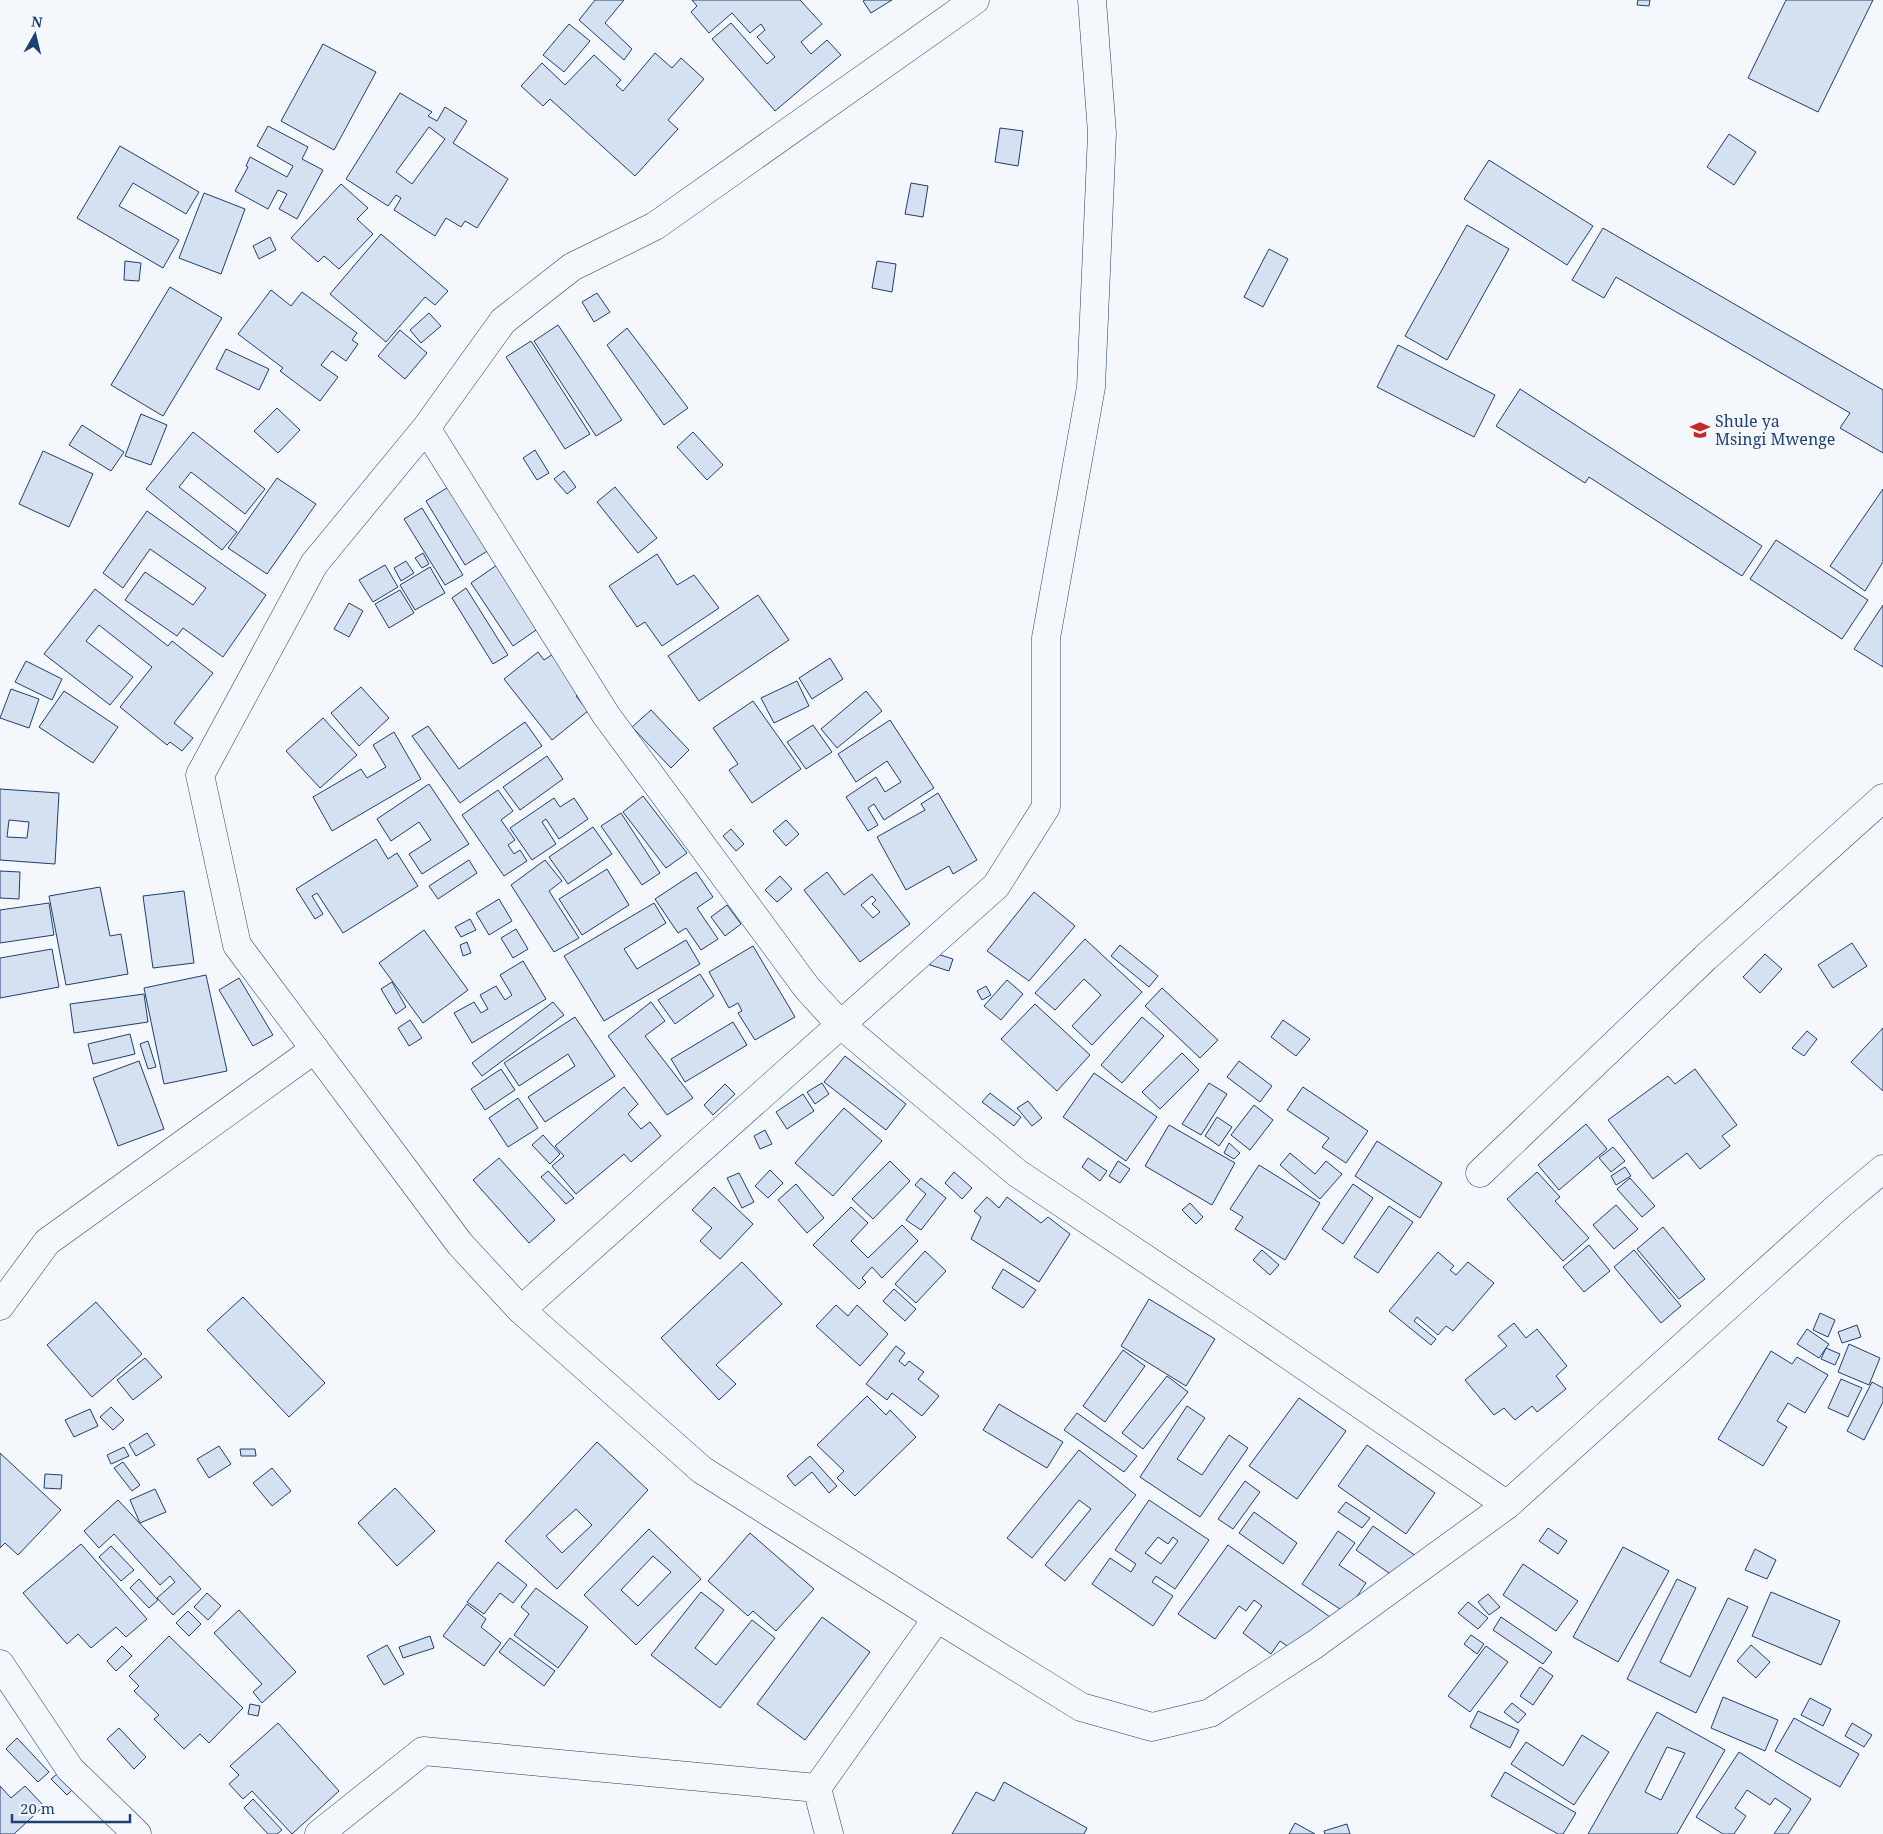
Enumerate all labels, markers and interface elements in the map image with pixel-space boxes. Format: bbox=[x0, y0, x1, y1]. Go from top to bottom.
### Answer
north arrow bbox=[10, 10, 60, 60]
text: N bbox=[30, 11, 44, 32]
place label: Shule ya Msingi Mwenge bbox=[1715, 410, 1835, 450]
school or university icon: Shule ya Msingi Mwenge bbox=[1689, 419, 1711, 441]
scale bar bbox=[12, 1792, 130, 1824]
text: 20 m bbox=[20, 1798, 55, 1818]

